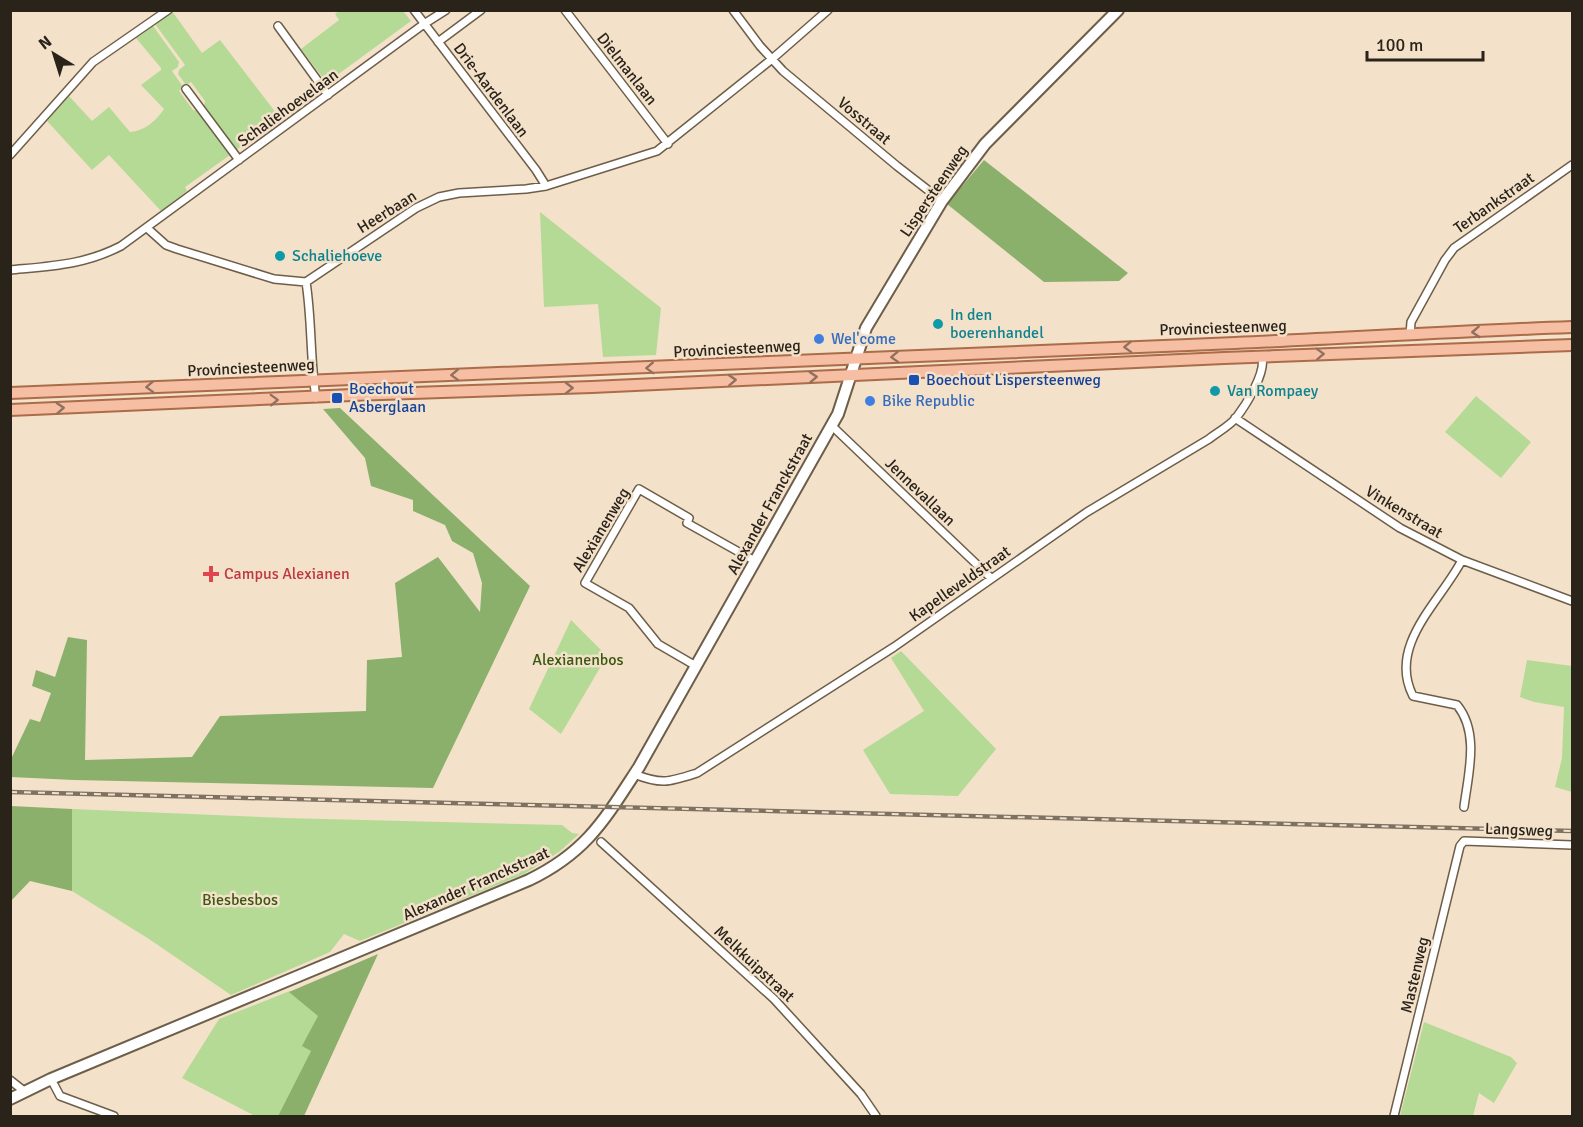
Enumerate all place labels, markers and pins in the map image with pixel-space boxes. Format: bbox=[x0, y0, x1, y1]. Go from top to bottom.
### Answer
place label: Schaliehoeve bbox=[292, 246, 382, 266]
marker: Schaliehoeve bbox=[273, 249, 287, 263]
place label: In den boerenhandel bbox=[950, 305, 1044, 343]
marker: In den boerenhandel bbox=[931, 317, 945, 331]
place label: Wel'come bbox=[831, 329, 896, 349]
marker: Wel'come bbox=[812, 332, 826, 346]
place label: Boechout Lispersteenweg bbox=[926, 370, 1101, 390]
marker: Boechout Lispersteenweg bbox=[907, 373, 921, 387]
place label: Boechout Asberglaan bbox=[349, 379, 426, 417]
place label: Van Rompaey bbox=[1227, 381, 1319, 401]
marker: Van Rompaey bbox=[1208, 384, 1222, 398]
marker: Boechout Asberglaan bbox=[330, 391, 344, 405]
place label: Bike Republic bbox=[882, 391, 975, 411]
marker: Bike Republic bbox=[863, 394, 877, 408]
place label: Campus Alexianen bbox=[224, 564, 350, 584]
marker: Campus Alexianen bbox=[202, 565, 220, 583]

